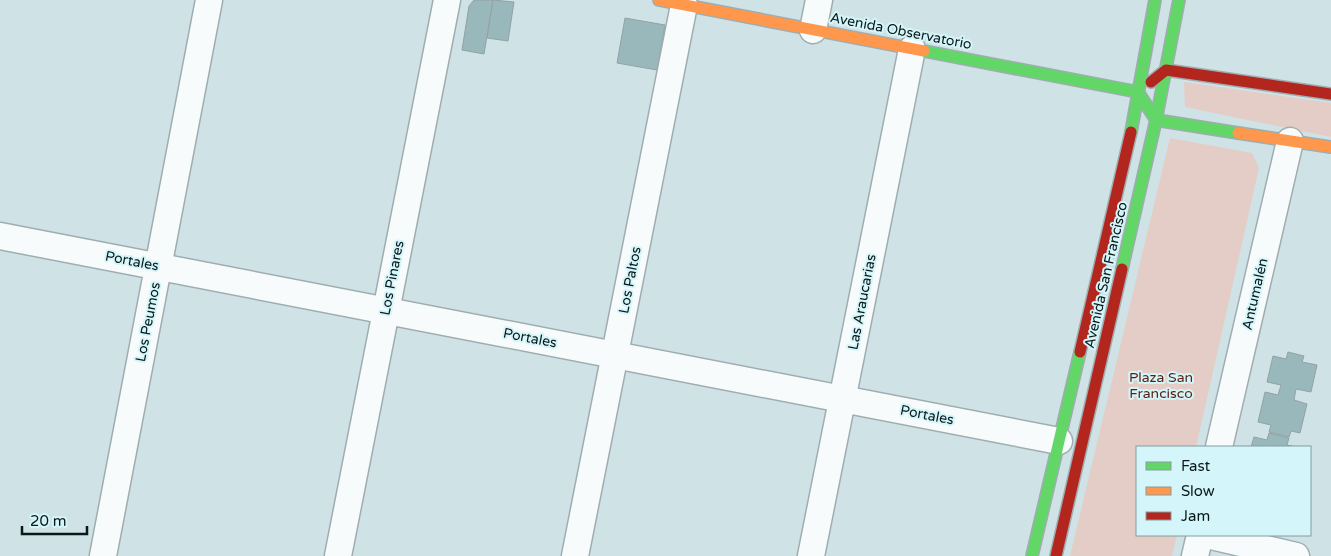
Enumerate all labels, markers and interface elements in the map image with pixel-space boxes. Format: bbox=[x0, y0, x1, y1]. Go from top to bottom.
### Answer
street label: Avenida Observatorio bbox=[829, 9, 973, 53]
street label: Avenida San Francisco bbox=[1081, 200, 1131, 350]
street label: Los Pinares bbox=[376, 239, 408, 317]
street label: Los Paltos bbox=[615, 245, 645, 315]
street label: Portales bbox=[104, 247, 161, 275]
street label: Las Araucarias bbox=[844, 252, 880, 351]
street label: Antumalén bbox=[1238, 256, 1272, 332]
street label: Los Peumos bbox=[132, 281, 164, 363]
street label: Portales bbox=[502, 324, 559, 352]
park label: Plaza San Francisco bbox=[1129, 369, 1193, 402]
street label: Portales bbox=[899, 401, 956, 429]
legend bbox=[1136, 446, 1311, 536]
text: Fast bbox=[1181, 457, 1211, 475]
text: Slow bbox=[1181, 482, 1215, 500]
scale bar bbox=[22, 504, 88, 536]
text: Jam bbox=[1181, 507, 1210, 525]
text: 20 m bbox=[30, 512, 67, 530]

